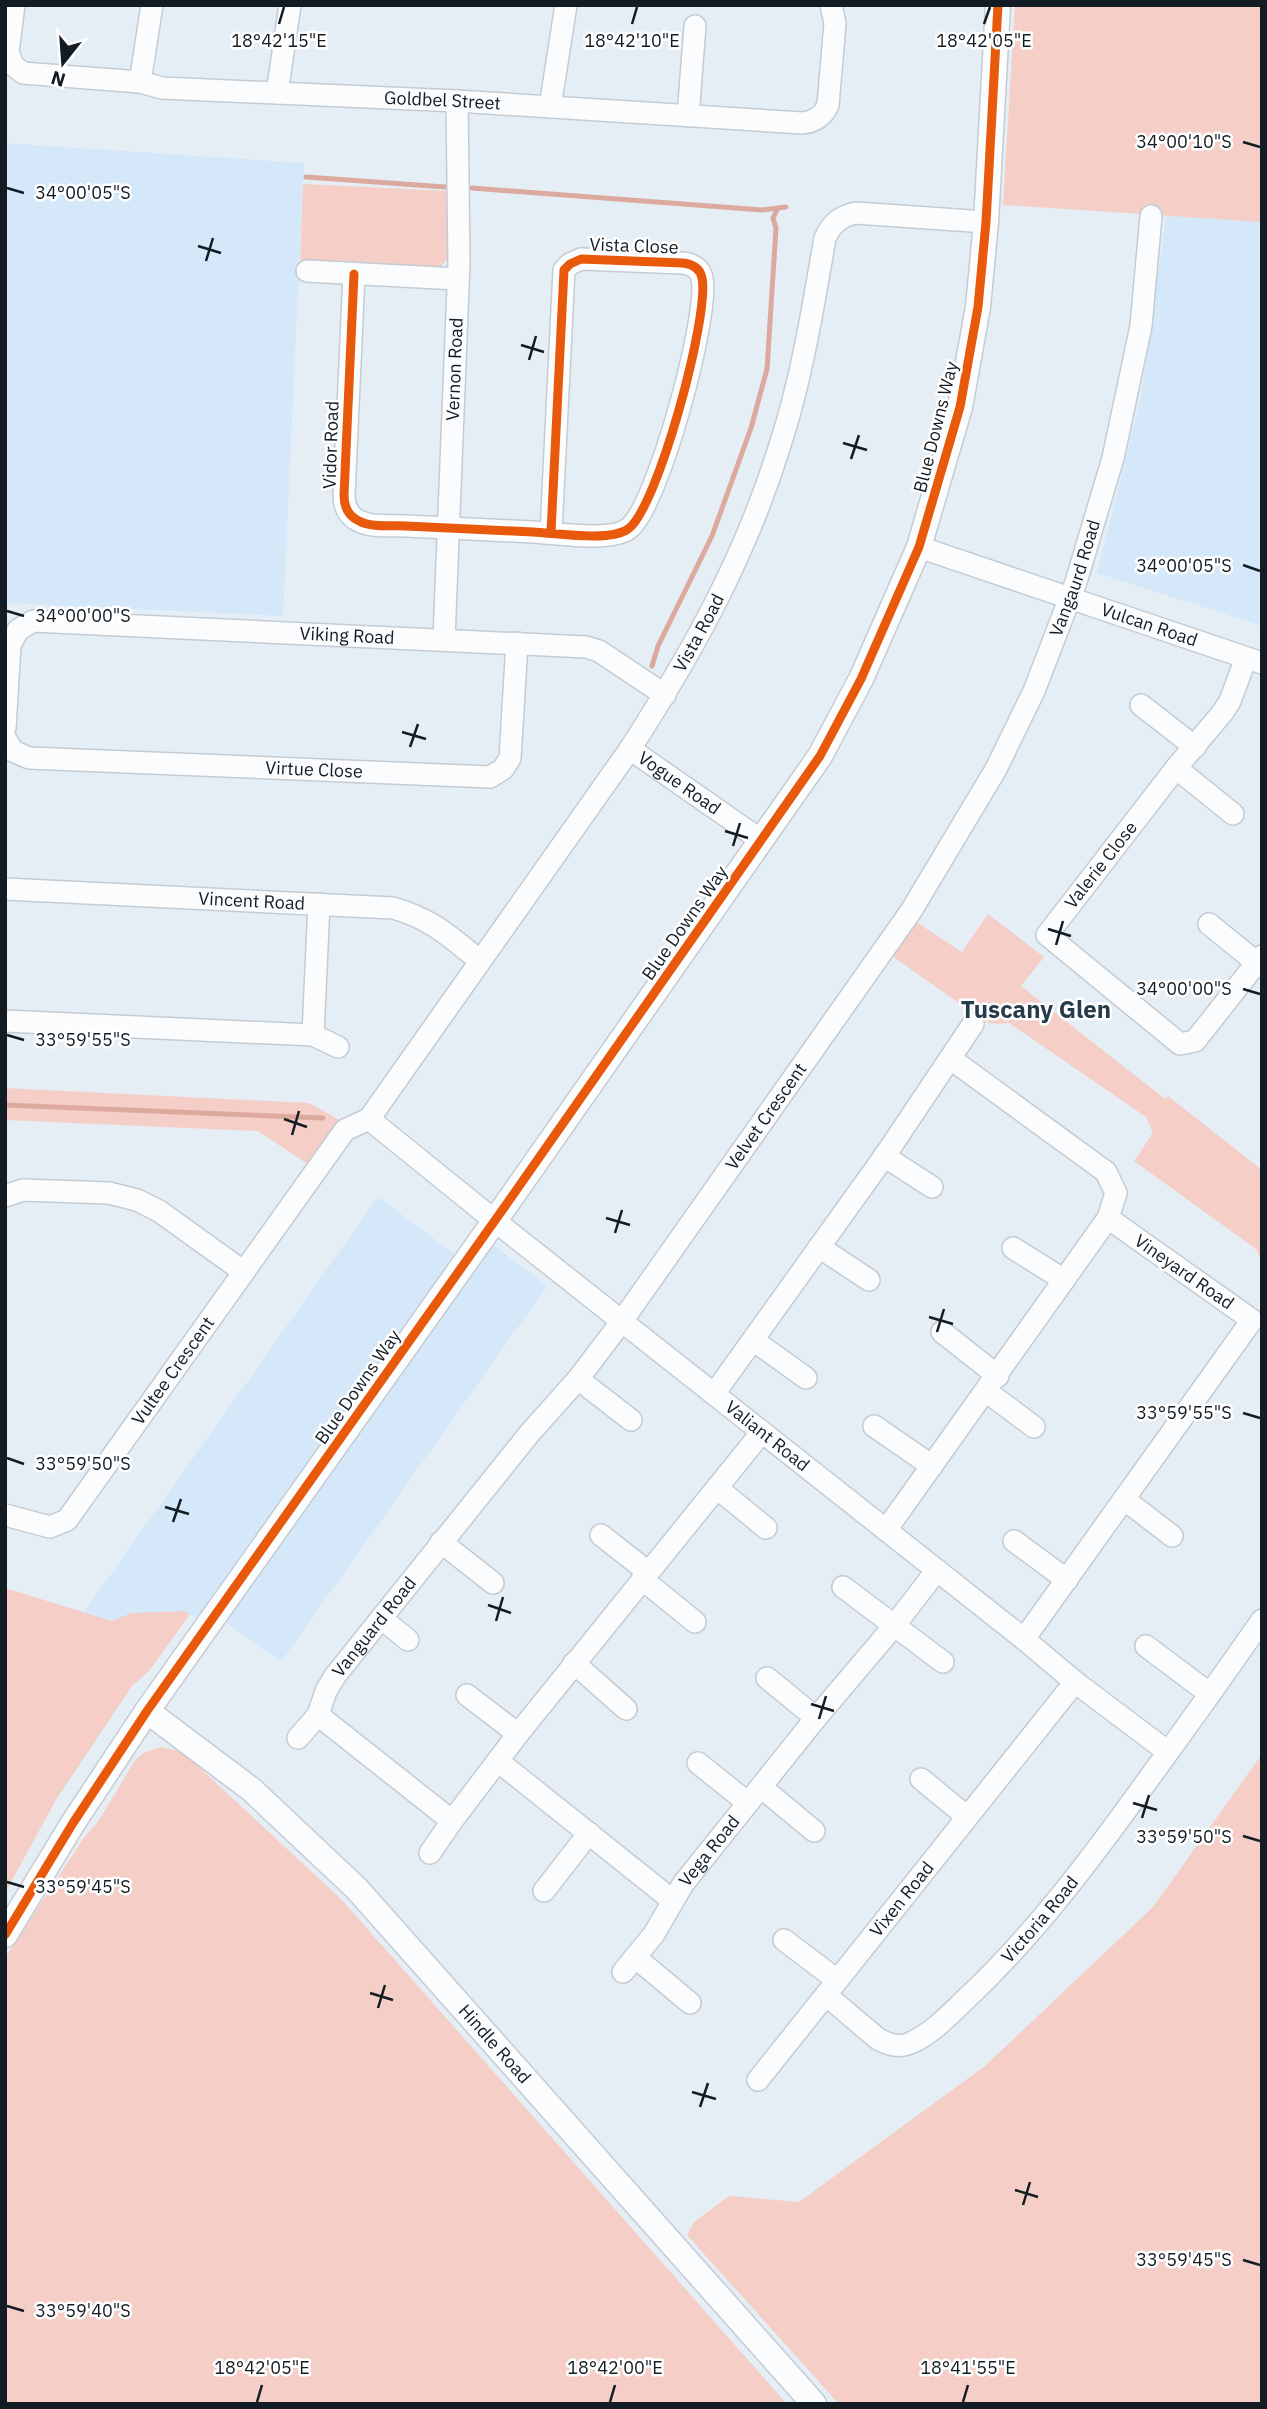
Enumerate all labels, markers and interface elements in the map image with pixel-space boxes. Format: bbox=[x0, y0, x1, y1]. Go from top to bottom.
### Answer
north arrow bbox=[28, 28, 98, 98]
text: 18°42'15"E bbox=[231, 29, 327, 52]
text: 18°42'10"E bbox=[584, 29, 680, 52]
text: 18°42'05"E bbox=[936, 29, 1032, 52]
text: N bbox=[48, 66, 68, 93]
street label: Goldbel Street bbox=[384, 86, 502, 115]
text: 34°00'10"S bbox=[1136, 130, 1232, 153]
text: 34°00'05"S bbox=[35, 181, 131, 204]
street label: Vista Close bbox=[589, 232, 679, 259]
street label: Vernon Road bbox=[441, 317, 468, 421]
street label: Blue Downs Way bbox=[908, 359, 963, 495]
street label: Vidor Road bbox=[317, 400, 344, 489]
street label: Vangaurd Road bbox=[1044, 517, 1105, 640]
text: 34°00'05"S bbox=[1136, 554, 1232, 577]
street label: Vista Road bbox=[668, 590, 729, 676]
street label: Vulcan Road bbox=[1098, 597, 1201, 651]
text: 34°00'00"S bbox=[35, 604, 131, 627]
street label: Viking Road bbox=[299, 622, 395, 649]
street label: Vogue Road bbox=[634, 746, 725, 820]
street label: Virtue Close bbox=[265, 756, 363, 783]
street label: Valerie Close bbox=[1059, 816, 1142, 913]
street label: Blue Downs Way bbox=[637, 861, 733, 984]
street label: Vincent Road bbox=[198, 886, 306, 915]
text: 34°00'00"S bbox=[1136, 977, 1232, 1000]
district label: Tuscany Glen bbox=[961, 993, 1111, 1025]
text: 33°59'55"S bbox=[35, 1028, 131, 1051]
street label: Velvet Crescent bbox=[720, 1058, 811, 1174]
street label: Vineyard Road bbox=[1130, 1229, 1239, 1314]
street label: Vultee Crescent bbox=[126, 1312, 219, 1429]
street label: Blue Downs Way bbox=[310, 1325, 406, 1448]
street label: Valiant Road bbox=[721, 1395, 814, 1476]
text: 33°59'55"S bbox=[1136, 1401, 1232, 1424]
text: 33°59'50"S bbox=[35, 1452, 131, 1475]
street label: Vanguard Road bbox=[327, 1572, 421, 1682]
street label: Vega Road bbox=[673, 1810, 745, 1891]
text: 33°59'50"S bbox=[1136, 1825, 1232, 1848]
street label: Vixen Road bbox=[864, 1857, 939, 1941]
street label: Victoria Road bbox=[996, 1871, 1083, 1968]
text: 33°59'45"S bbox=[35, 1875, 131, 1898]
street label: Hindle Road bbox=[454, 1999, 536, 2088]
text: 33°59'45"S bbox=[1136, 2248, 1232, 2271]
text: 33°59'40"S bbox=[35, 2299, 131, 2322]
text: 18°42'05"E bbox=[214, 2356, 310, 2379]
text: 18°42'00"E bbox=[567, 2356, 663, 2379]
text: 18°41'55"E bbox=[920, 2356, 1016, 2379]

